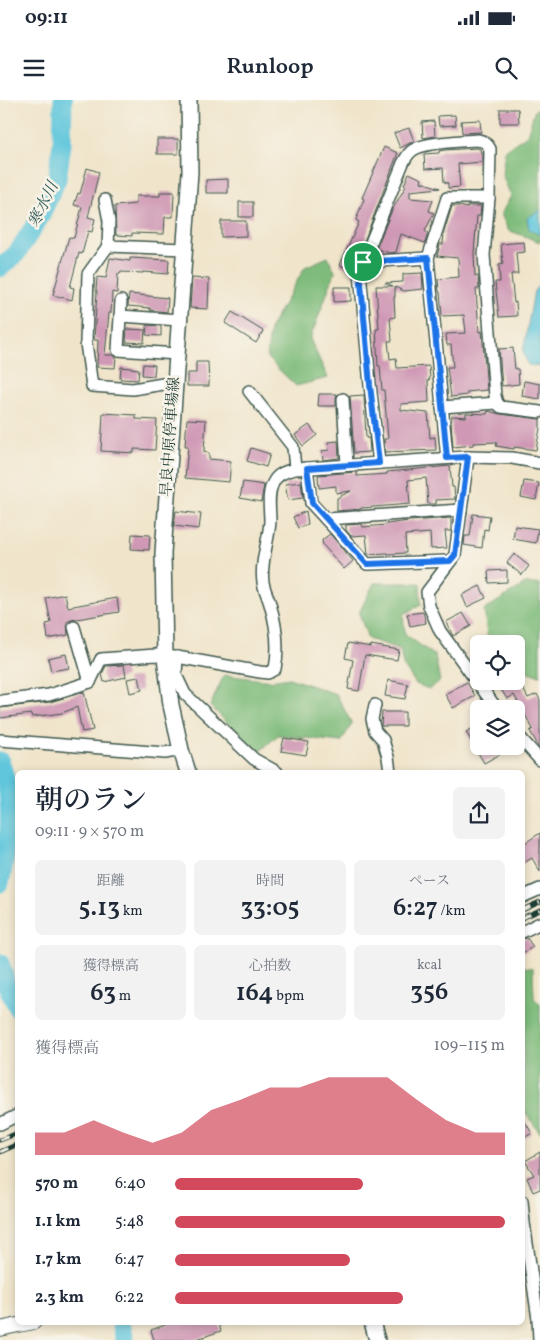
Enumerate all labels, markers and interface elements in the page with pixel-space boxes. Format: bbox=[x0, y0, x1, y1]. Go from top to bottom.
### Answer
text: 09:11 bbox=[25, 5, 68, 31]
text: Runloop bbox=[226, 52, 314, 83]
icon: menu bbox=[20, 54, 48, 82]
icon: search bbox=[492, 54, 520, 82]
water label: 寒水川 bbox=[24, 177, 65, 231]
pin bbox=[342, 241, 384, 283]
icon: arrive bbox=[349, 248, 377, 276]
street label: 早良中原停車場線 bbox=[156, 376, 186, 498]
map controls bbox=[470, 635, 525, 755]
button: locate bbox=[470, 635, 525, 690]
button: layers bbox=[470, 700, 525, 755]
text: 朝のラン bbox=[35, 782, 147, 821]
button: share bbox=[453, 787, 505, 839]
text: 09:11 · 9 × 570 m bbox=[35, 821, 144, 843]
text: 距離 bbox=[97, 872, 125, 891]
text: 時間 bbox=[256, 872, 284, 891]
text: ペース bbox=[409, 872, 450, 891]
text: 5.13 bbox=[79, 891, 120, 926]
text: 33:05 bbox=[240, 891, 300, 926]
text: 6:27 bbox=[393, 891, 438, 926]
text: km bbox=[120, 902, 143, 921]
text: /km bbox=[438, 902, 466, 921]
text: kcal bbox=[417, 956, 442, 975]
text: 獲得標高 bbox=[83, 957, 139, 976]
text: 心拍数 bbox=[249, 957, 291, 976]
text: 356 bbox=[410, 975, 448, 1010]
text: 63 bbox=[90, 976, 116, 1011]
text: 164 bbox=[236, 976, 273, 1011]
text: m bbox=[116, 987, 131, 1006]
text: bpm bbox=[273, 987, 304, 1006]
text: 109–115 m bbox=[434, 1035, 505, 1057]
text: 獲得標高 bbox=[35, 1038, 99, 1060]
text: 570 m bbox=[35, 1173, 78, 1195]
text: 6:40 bbox=[115, 1173, 146, 1195]
text: 1.1 km bbox=[35, 1211, 81, 1233]
text: 5:48 bbox=[115, 1211, 144, 1233]
text: 1.7 km bbox=[35, 1249, 82, 1271]
text: 6:47 bbox=[115, 1249, 144, 1271]
text: 2.3 km bbox=[35, 1287, 84, 1309]
text: 6:22 bbox=[115, 1287, 144, 1309]

